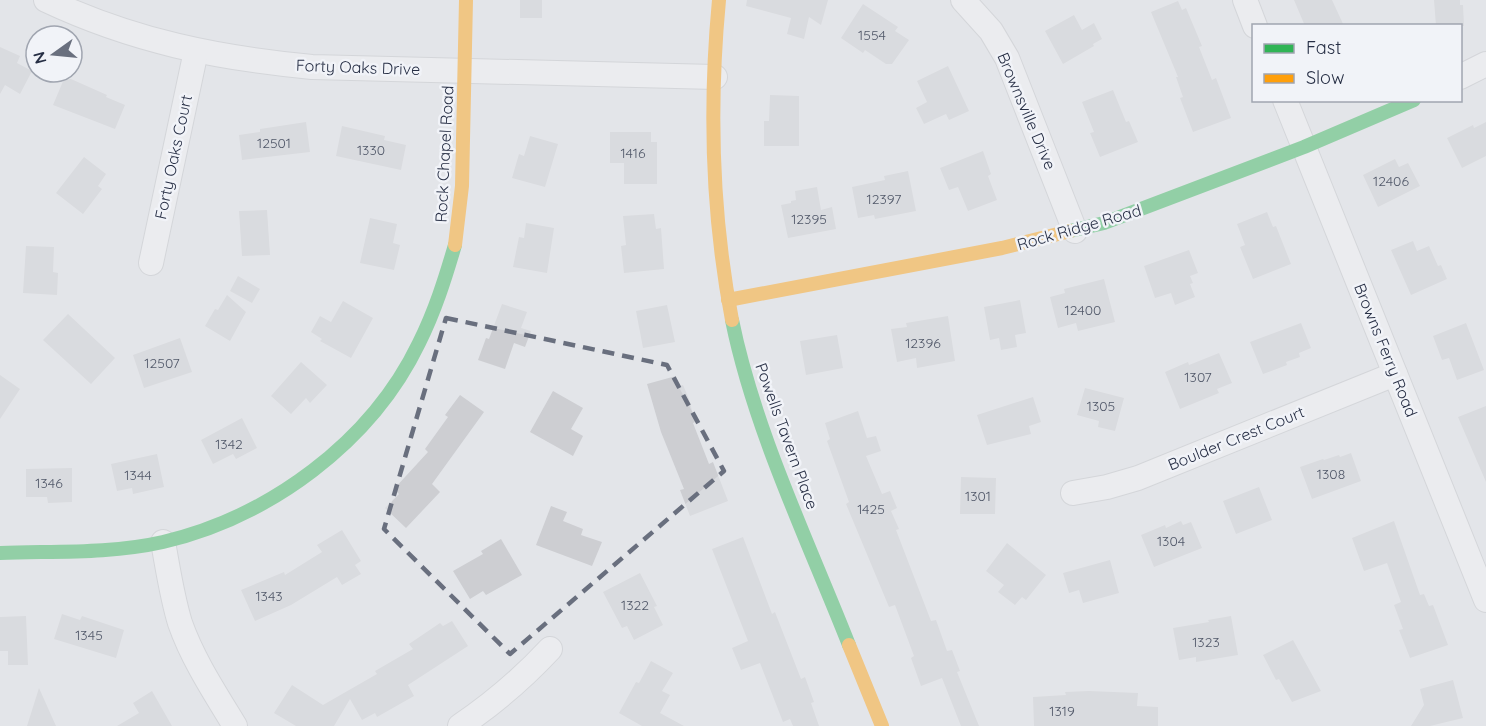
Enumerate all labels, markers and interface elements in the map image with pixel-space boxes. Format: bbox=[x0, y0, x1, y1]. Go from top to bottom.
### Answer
north arrow bbox=[24, 24, 84, 84]
legend bbox=[1252, 24, 1462, 102]
house number: 1554 bbox=[858, 26, 886, 44]
text: Fast bbox=[1306, 36, 1341, 59]
street label: Brownsville Drive bbox=[993, 49, 1061, 173]
text: N bbox=[28, 50, 51, 66]
street label: Forty Oaks Drive bbox=[296, 55, 420, 79]
text: Slow bbox=[1306, 66, 1344, 89]
street label: Rock Chapel Road bbox=[430, 85, 458, 223]
street label: Forty Oaks Court bbox=[150, 93, 196, 221]
house number: 12501 bbox=[257, 134, 291, 152]
house number: 1330 bbox=[357, 141, 385, 159]
house number: 1416 bbox=[621, 144, 646, 162]
house number: 12406 bbox=[1373, 172, 1409, 190]
house number: 12397 bbox=[867, 190, 901, 208]
street label: Rock Ridge Road bbox=[1015, 200, 1143, 254]
house number: 12395 bbox=[791, 210, 827, 228]
street label: Browns Ferry Road bbox=[1350, 280, 1422, 420]
house number: 12400 bbox=[1065, 301, 1101, 319]
house number: 12396 bbox=[905, 334, 941, 352]
house number: 12507 bbox=[144, 354, 180, 372]
street label: Powells Tavern Place bbox=[751, 360, 823, 512]
house number: 1307 bbox=[1184, 368, 1212, 386]
house number: 1305 bbox=[1087, 397, 1115, 415]
street label: Boulder Crest Court bbox=[1165, 402, 1307, 474]
house number: 1342 bbox=[215, 435, 243, 453]
house number: 1308 bbox=[1317, 465, 1345, 483]
house number: 1344 bbox=[124, 466, 152, 484]
house number: 1346 bbox=[35, 474, 63, 492]
house number: 1301 bbox=[965, 487, 991, 505]
house number: 1425 bbox=[857, 500, 885, 518]
house number: 1304 bbox=[1157, 532, 1185, 550]
house number: 1343 bbox=[255, 587, 283, 605]
house number: 1322 bbox=[621, 596, 649, 614]
house number: 1345 bbox=[75, 626, 103, 644]
house number: 1323 bbox=[1192, 633, 1220, 651]
house number: 1319 bbox=[1049, 702, 1075, 720]

